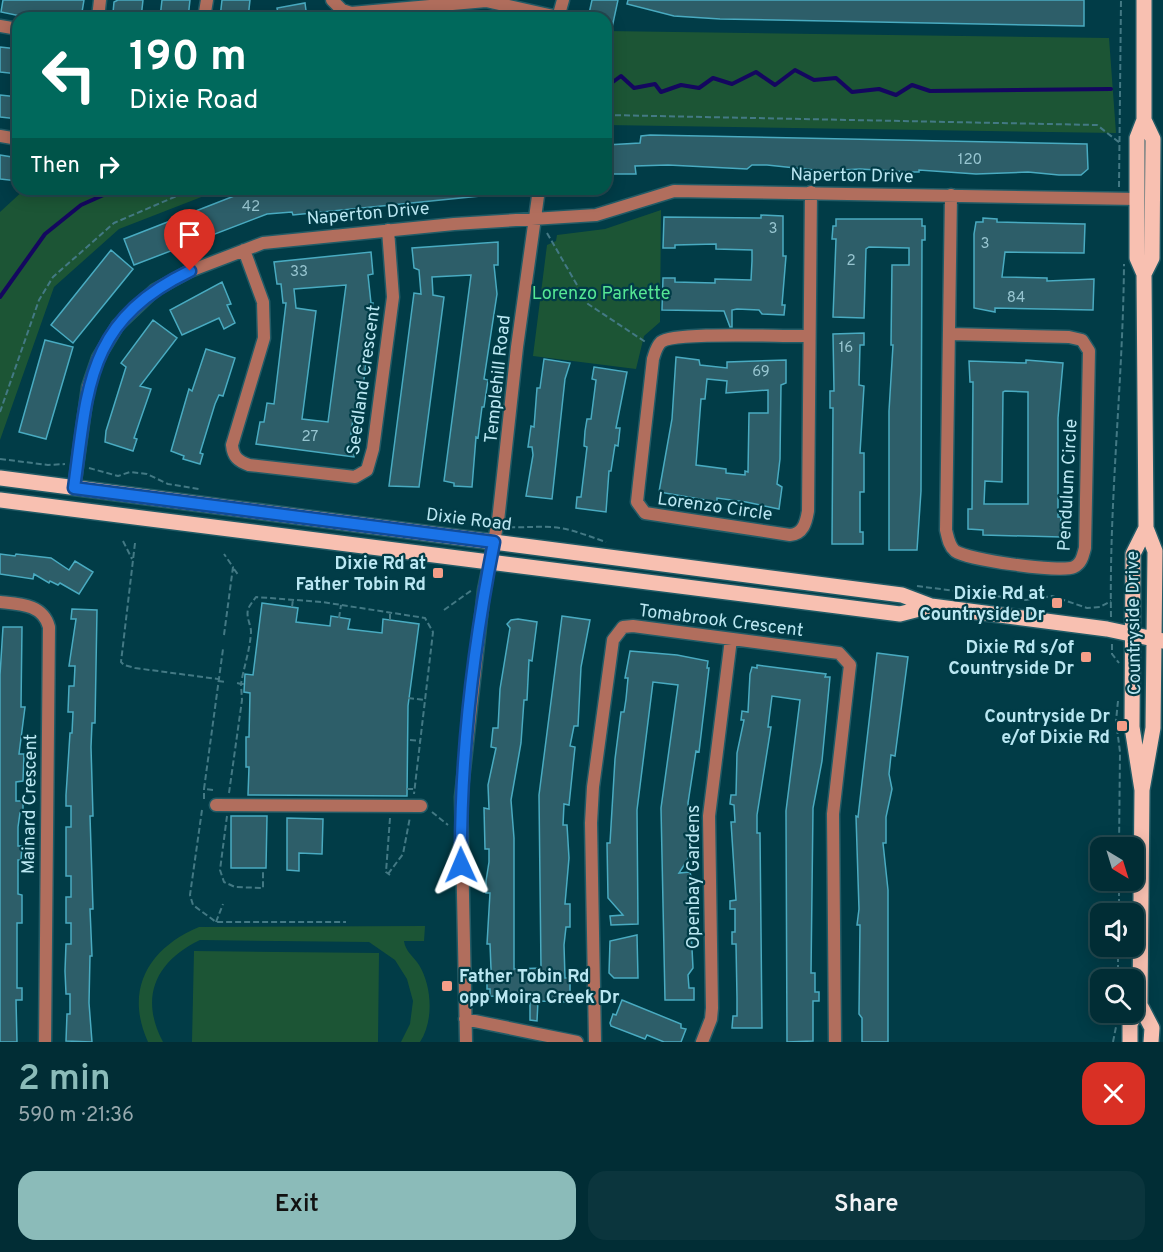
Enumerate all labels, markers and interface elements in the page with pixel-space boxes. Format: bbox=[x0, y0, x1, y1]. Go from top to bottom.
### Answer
text: 190 m bbox=[129, 32, 247, 85]
icon: left bbox=[30, 36, 108, 114]
text: Dixie Road bbox=[129, 84, 258, 118]
icon: right bbox=[92, 150, 125, 183]
house number: 120 bbox=[958, 151, 982, 170]
text: Then bbox=[30, 153, 80, 180]
street label: Naperton Drive bbox=[790, 164, 914, 189]
house number: 42 bbox=[242, 198, 260, 217]
street label: Naperton Drive bbox=[306, 198, 430, 231]
pin bbox=[164, 209, 215, 271]
icon: arrive bbox=[173, 218, 206, 251]
house number: 3 bbox=[768, 220, 778, 239]
house number: 3 bbox=[980, 235, 990, 254]
house number: 2 bbox=[846, 252, 856, 271]
house number: 33 bbox=[290, 263, 308, 282]
park label: Lorenzo Parkette bbox=[532, 283, 670, 306]
house number: 84 bbox=[1007, 289, 1025, 308]
street label: Seedland Crescent bbox=[343, 304, 386, 457]
street label: Templehill Road bbox=[480, 314, 517, 444]
house number: 16 bbox=[839, 339, 853, 358]
house number: 69 bbox=[752, 363, 770, 382]
street label: Pendulum Circle bbox=[1054, 418, 1083, 552]
house number: 27 bbox=[302, 428, 319, 447]
street label: Lorenzo Circle bbox=[656, 488, 774, 527]
street label: Dixie Road bbox=[425, 504, 513, 537]
street label: Countryside Drive bbox=[1122, 551, 1147, 695]
place label: Dixie Rd at Father Tobin Rd bbox=[296, 553, 426, 597]
marker: Dixie Rd at Father Tobin Rd bbox=[431, 566, 445, 580]
place label: Dixie Rd at Countryside Dr bbox=[919, 583, 1045, 627]
marker: Dixie Rd at Countryside Dr bbox=[1050, 596, 1064, 610]
street label: Tomabrook Crescent bbox=[637, 600, 805, 643]
place label: Dixie Rd s/of Countryside Dr bbox=[948, 637, 1074, 681]
marker: Dixie Rd s/of Countryside Dr bbox=[1079, 650, 1093, 664]
place label: Countryside Dr e/of Dixie Rd bbox=[984, 706, 1110, 750]
marker: Countryside Dr e/of Dixie Rd bbox=[1115, 719, 1129, 733]
street label: Mainard Crescent bbox=[18, 734, 43, 874]
street label: Openbay Gardens bbox=[683, 805, 706, 949]
position arrow bbox=[429, 833, 493, 897]
north arrow bbox=[1090, 837, 1144, 891]
map controls bbox=[1090, 837, 1144, 1023]
button: sound bbox=[1090, 903, 1144, 957]
place label: Father Tobin Rd opp Moira Creek Dr bbox=[459, 966, 620, 1010]
button: search bbox=[1090, 969, 1144, 1023]
marker: Father Tobin Rd opp Moira Creek Dr bbox=[440, 979, 454, 993]
text: 2 min bbox=[18, 1057, 111, 1103]
button: close bbox=[1082, 1062, 1145, 1125]
text: 590 m · 21:36 bbox=[18, 1103, 134, 1129]
button: Exit bbox=[18, 1171, 576, 1240]
button: Share bbox=[588, 1171, 1145, 1240]

